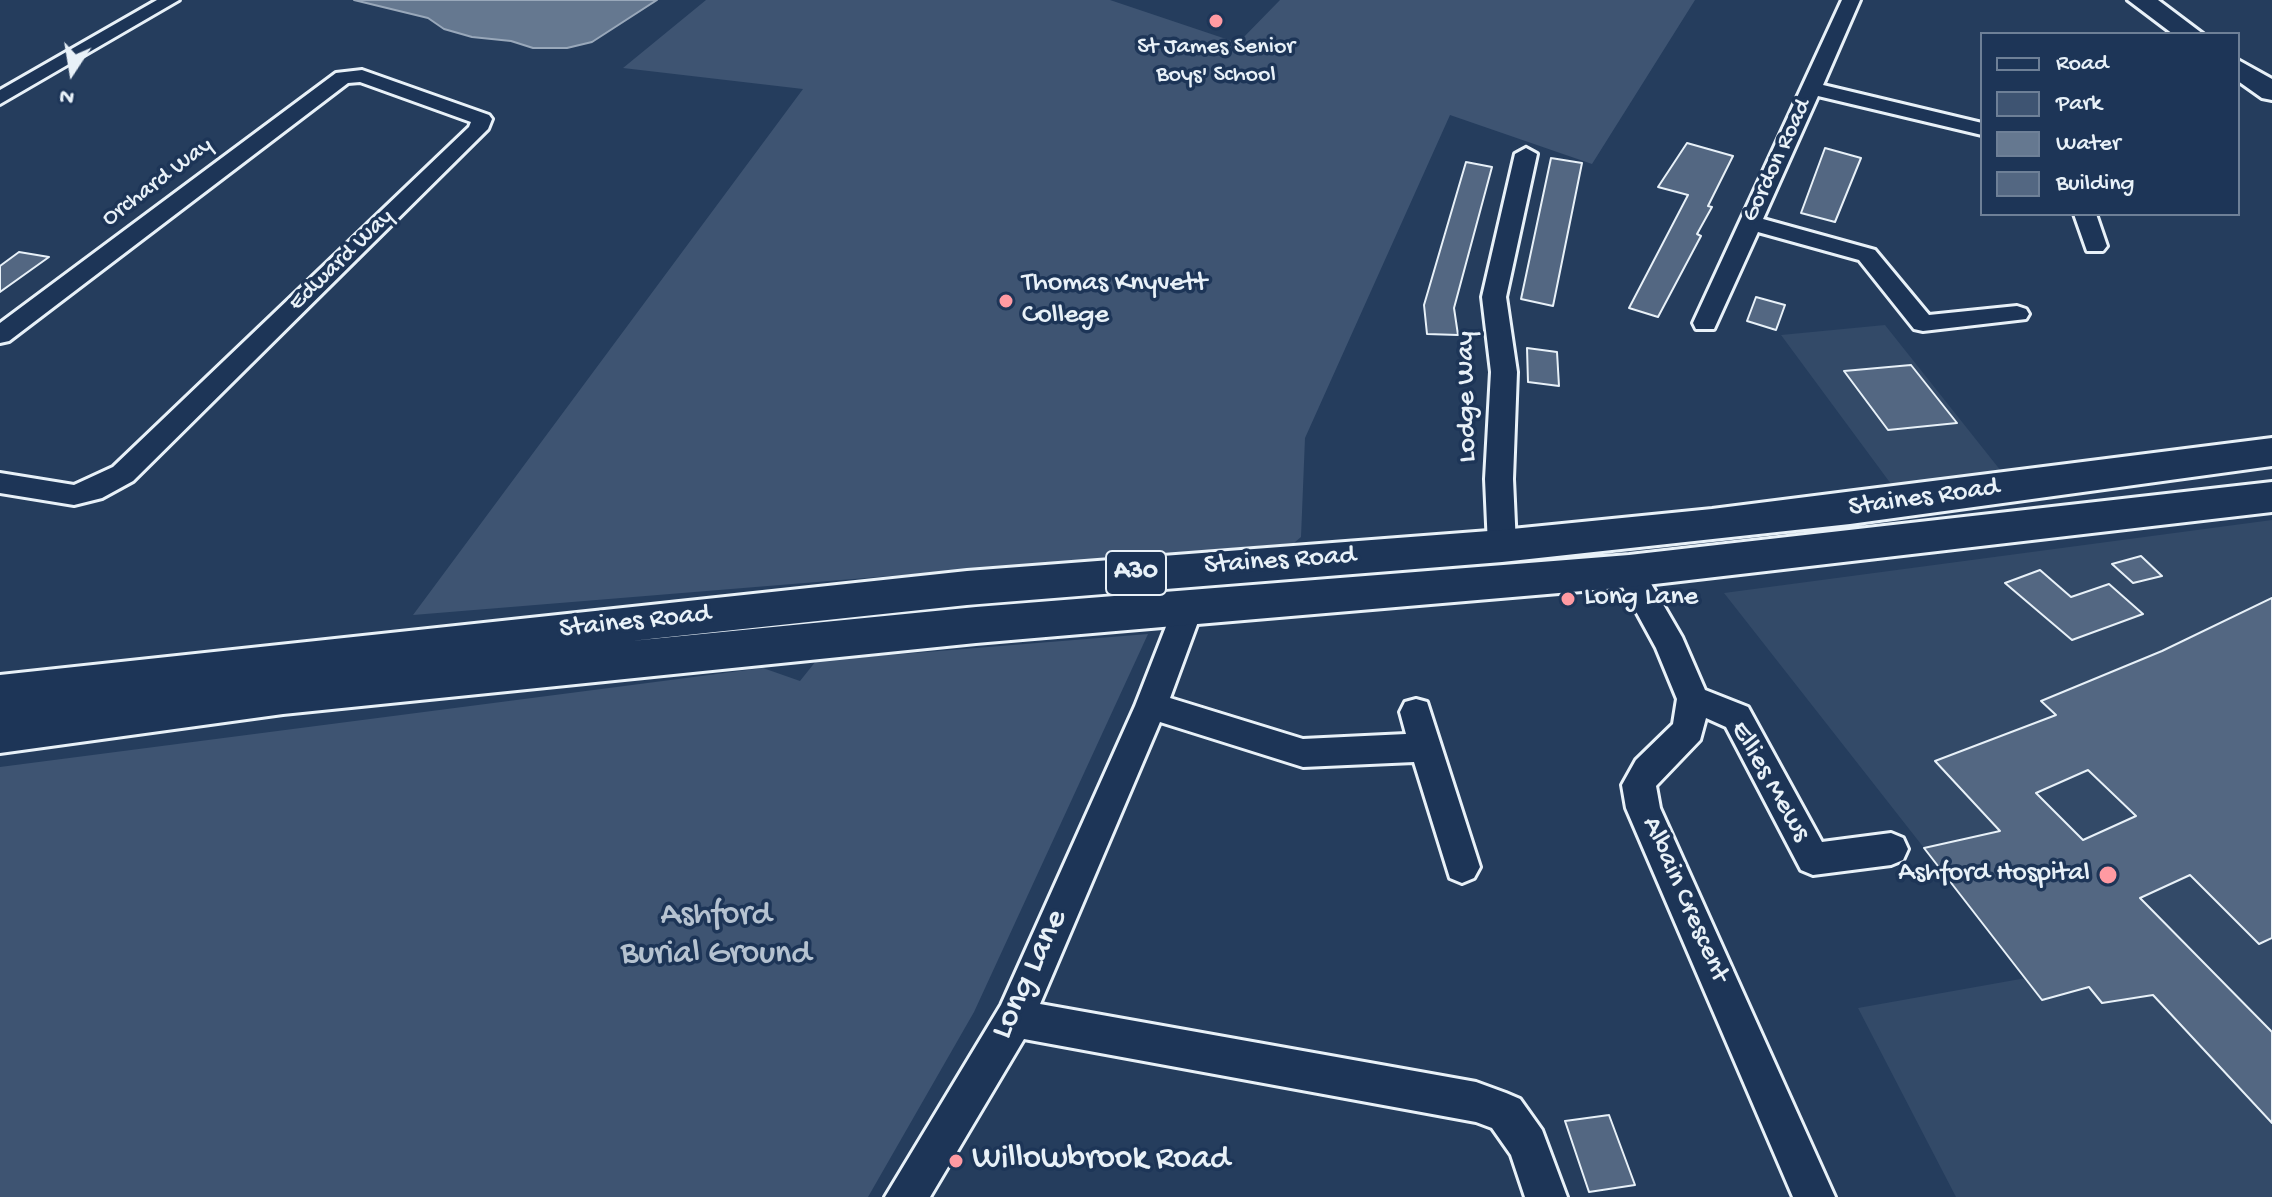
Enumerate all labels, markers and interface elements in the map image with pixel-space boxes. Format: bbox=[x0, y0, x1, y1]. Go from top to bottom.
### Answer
marker: St James Senior Boys' School bbox=[1207, 12, 1225, 30]
north arrow bbox=[32, 32, 112, 112]
legend bbox=[1980, 32, 2240, 216]
place label: St James Senior Boys' School bbox=[1137, 34, 1295, 90]
text: Road bbox=[2056, 50, 2108, 79]
text: N bbox=[57, 81, 77, 110]
text: Park bbox=[2056, 90, 2102, 119]
street label: Gordon Road bbox=[1737, 95, 1819, 227]
text: Water bbox=[2056, 130, 2120, 159]
street label: Orchard Way bbox=[97, 132, 219, 234]
text: Building bbox=[2056, 170, 2134, 199]
street label: Edward Way bbox=[284, 204, 400, 318]
place label: Thomas Knyvett College bbox=[1022, 268, 1207, 334]
marker: Thomas Knyvett College bbox=[997, 292, 1015, 310]
street label: Lodge Way bbox=[1450, 331, 1486, 463]
street label: Staines Road bbox=[1846, 472, 2002, 526]
street label: Staines Road bbox=[1203, 540, 1357, 584]
road number: A30 bbox=[1106, 551, 1166, 595]
place label: Long Lane bbox=[1584, 582, 1698, 616]
marker: Long Lane bbox=[1559, 590, 1577, 608]
street label: Staines Road bbox=[558, 598, 712, 648]
street label: Ellies Mews bbox=[1721, 716, 1817, 848]
street label: Albain Crescent bbox=[1633, 812, 1735, 988]
place label: Ashford Hospital bbox=[1898, 858, 2090, 892]
marker: Ashford Hospital bbox=[2097, 864, 2119, 886]
park label: Ashford Burial Ground bbox=[621, 897, 811, 976]
street label: Long Lane bbox=[983, 904, 1079, 1046]
place label: Willowbrook Road bbox=[972, 1141, 1230, 1181]
marker: Willowbrook Road bbox=[947, 1152, 965, 1170]

